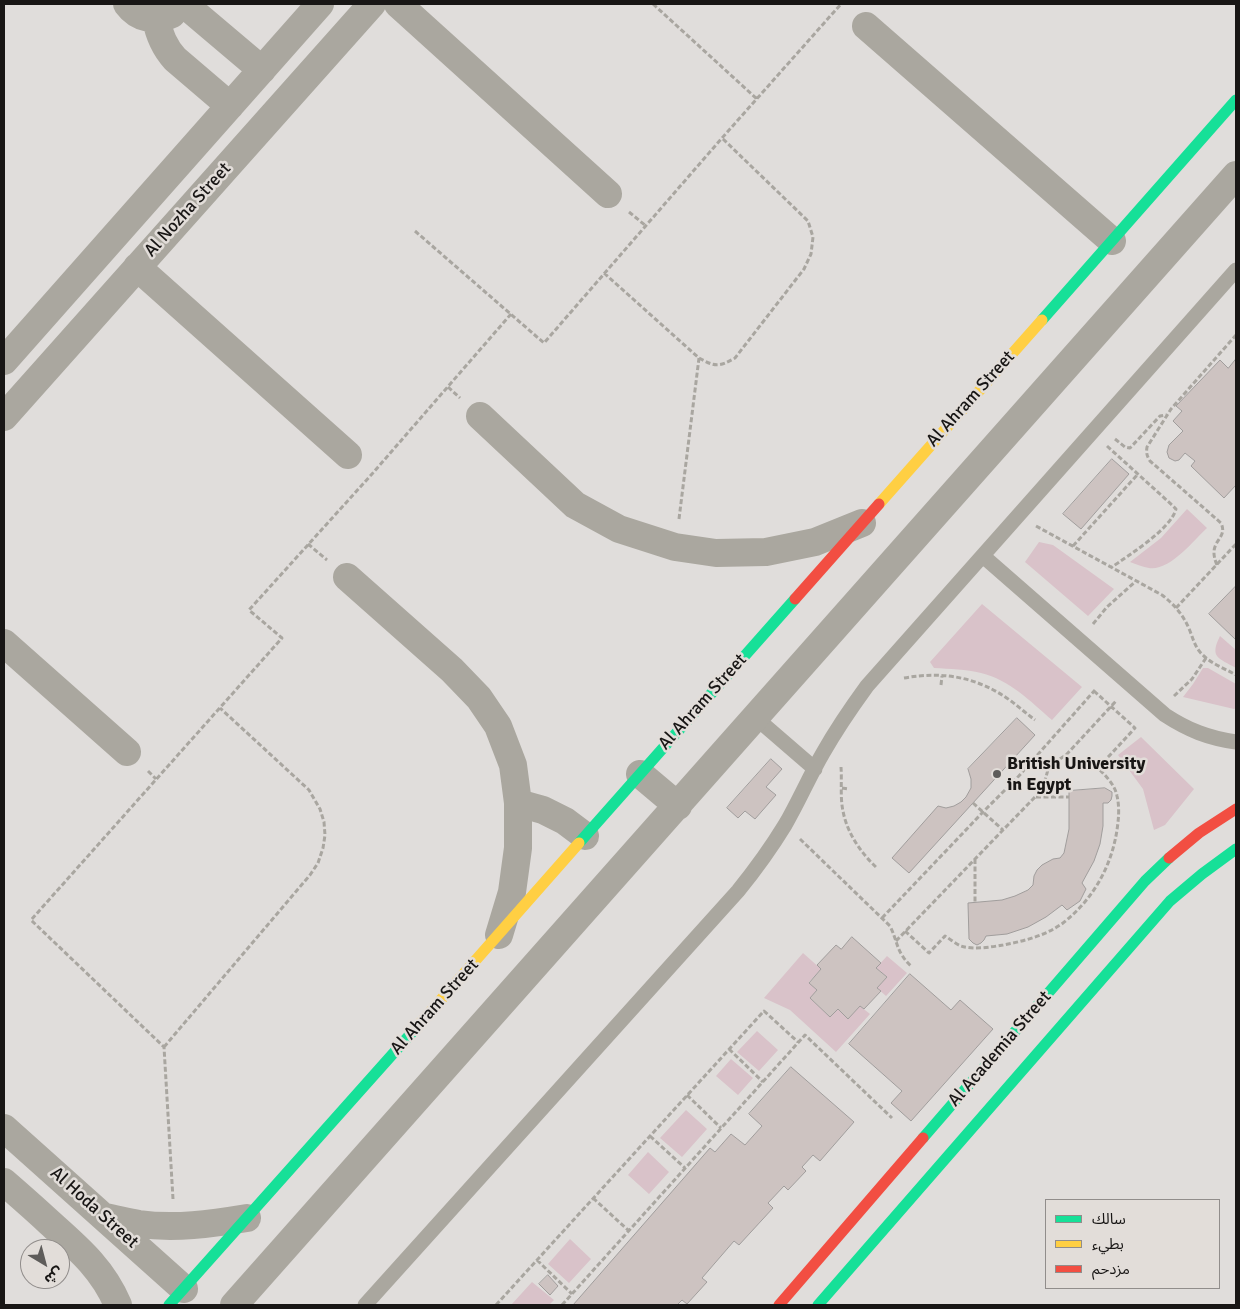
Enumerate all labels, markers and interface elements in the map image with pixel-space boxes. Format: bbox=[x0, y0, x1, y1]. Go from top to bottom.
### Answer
street label: Al Nozha Street bbox=[140, 158, 236, 262]
street label: Al Ahram Street bbox=[922, 347, 1020, 451]
street label: Al Ahram Street bbox=[654, 650, 752, 754]
place label: British University in Egypt bbox=[1007, 753, 1146, 796]
marker: British University in Egypt bbox=[991, 768, 1003, 780]
street label: Al Ahram Street bbox=[386, 955, 484, 1059]
street label: Al Academia Street bbox=[944, 987, 1056, 1111]
street label: Al Hoda Street bbox=[45, 1163, 143, 1253]
legend bbox=[1045, 1199, 1220, 1289]
text: سالك bbox=[1092, 1210, 1126, 1228]
text: بطيء bbox=[1092, 1235, 1124, 1253]
north arrow bbox=[20, 1239, 70, 1289]
text: مزدحم bbox=[1092, 1260, 1130, 1278]
text: ش bbox=[41, 1263, 67, 1288]

